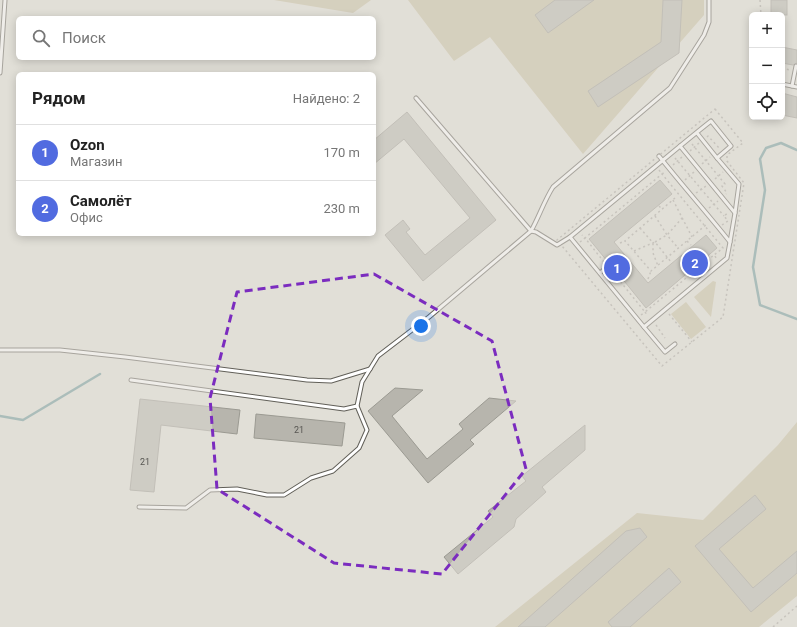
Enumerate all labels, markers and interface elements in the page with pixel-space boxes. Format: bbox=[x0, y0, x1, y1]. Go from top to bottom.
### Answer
map controls bbox=[749, 12, 785, 120]
button: + bbox=[749, 12, 785, 48]
search box bbox=[16, 16, 376, 60]
icon: search bbox=[30, 27, 52, 49]
text: Поиск bbox=[62, 29, 106, 47]
button: − bbox=[749, 48, 785, 84]
button: locate bbox=[749, 84, 785, 120]
text: Рядом bbox=[32, 88, 86, 108]
text: Найдено: 2 bbox=[293, 91, 360, 106]
text: Ozon bbox=[70, 136, 105, 154]
text: 1 bbox=[41, 145, 49, 160]
text: 170 m bbox=[323, 145, 360, 160]
text: Магазин bbox=[70, 154, 123, 169]
text: Самолёт bbox=[70, 192, 132, 210]
text: 2 bbox=[41, 201, 49, 216]
text: 230 m bbox=[323, 201, 360, 216]
text: Офис bbox=[70, 210, 103, 225]
pin: 2 bbox=[682, 248, 708, 278]
pin: 1 bbox=[604, 253, 630, 283]
your location bbox=[411, 316, 431, 336]
house number: 21 bbox=[294, 425, 304, 435]
house number: 21 bbox=[140, 457, 150, 467]

